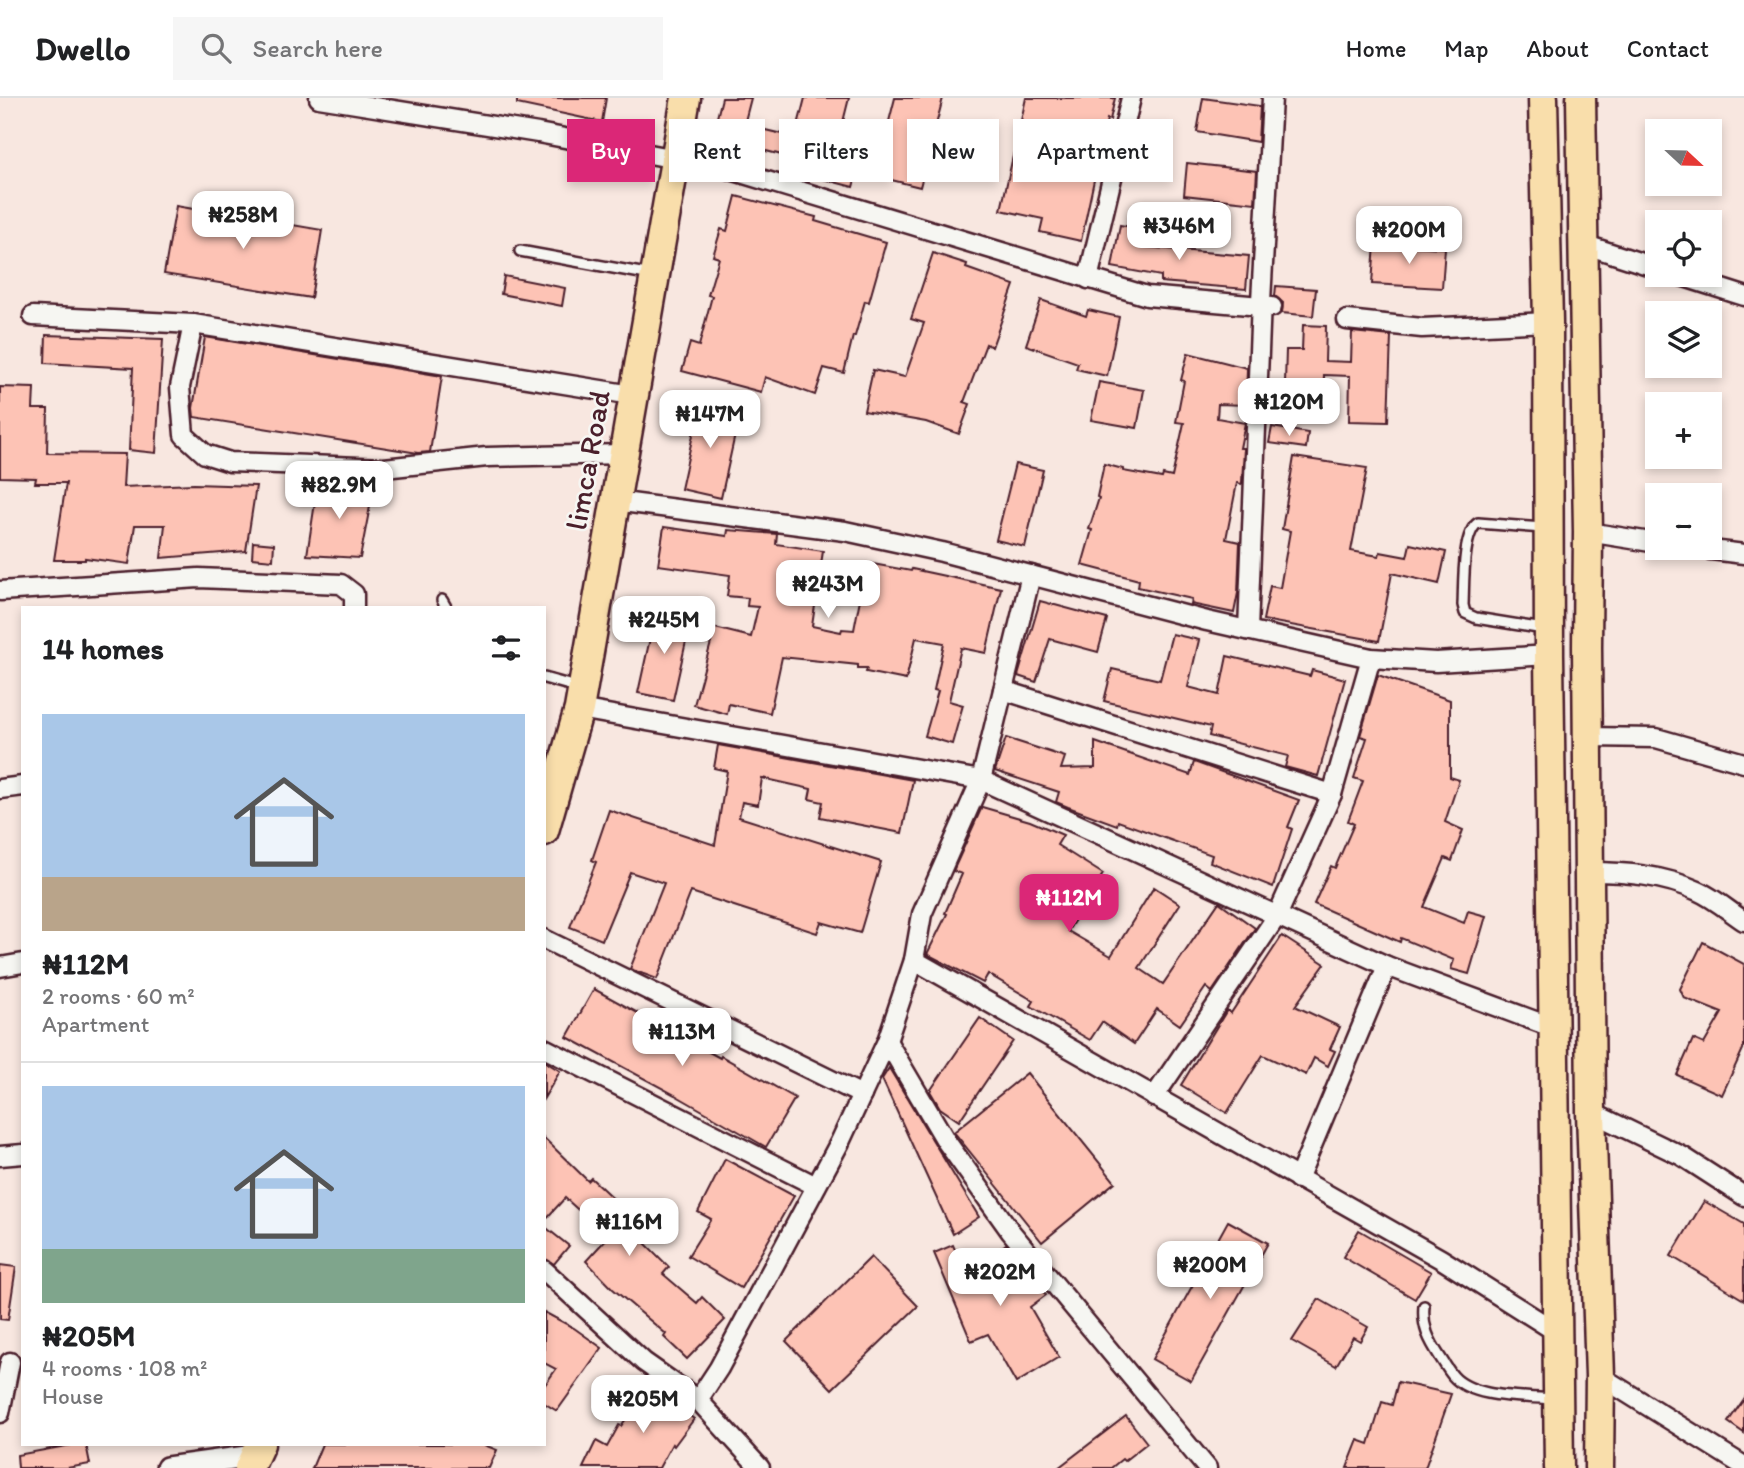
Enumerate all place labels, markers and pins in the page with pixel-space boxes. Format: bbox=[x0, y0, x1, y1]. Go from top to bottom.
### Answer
pin: ₦258M bbox=[194, 192, 292, 251]
pin: ₦346M bbox=[1130, 202, 1228, 262]
pin: ₦200M bbox=[1360, 206, 1458, 266]
pin: ₦120M bbox=[1240, 378, 1338, 438]
pin: ₦147M bbox=[661, 390, 759, 450]
pin: ₦82.9M bbox=[282, 462, 396, 521]
pin: ₦243M bbox=[779, 560, 877, 620]
pin: ₦245M bbox=[615, 596, 713, 656]
pin: ₦112M bbox=[1020, 874, 1118, 934]
pin: ₦113M bbox=[633, 1009, 731, 1068]
pin: ₦116M bbox=[580, 1198, 678, 1258]
pin: ₦200M bbox=[1161, 1242, 1259, 1301]
pin: ₦202M bbox=[951, 1248, 1049, 1308]
pin: ₦205M bbox=[594, 1376, 692, 1435]

